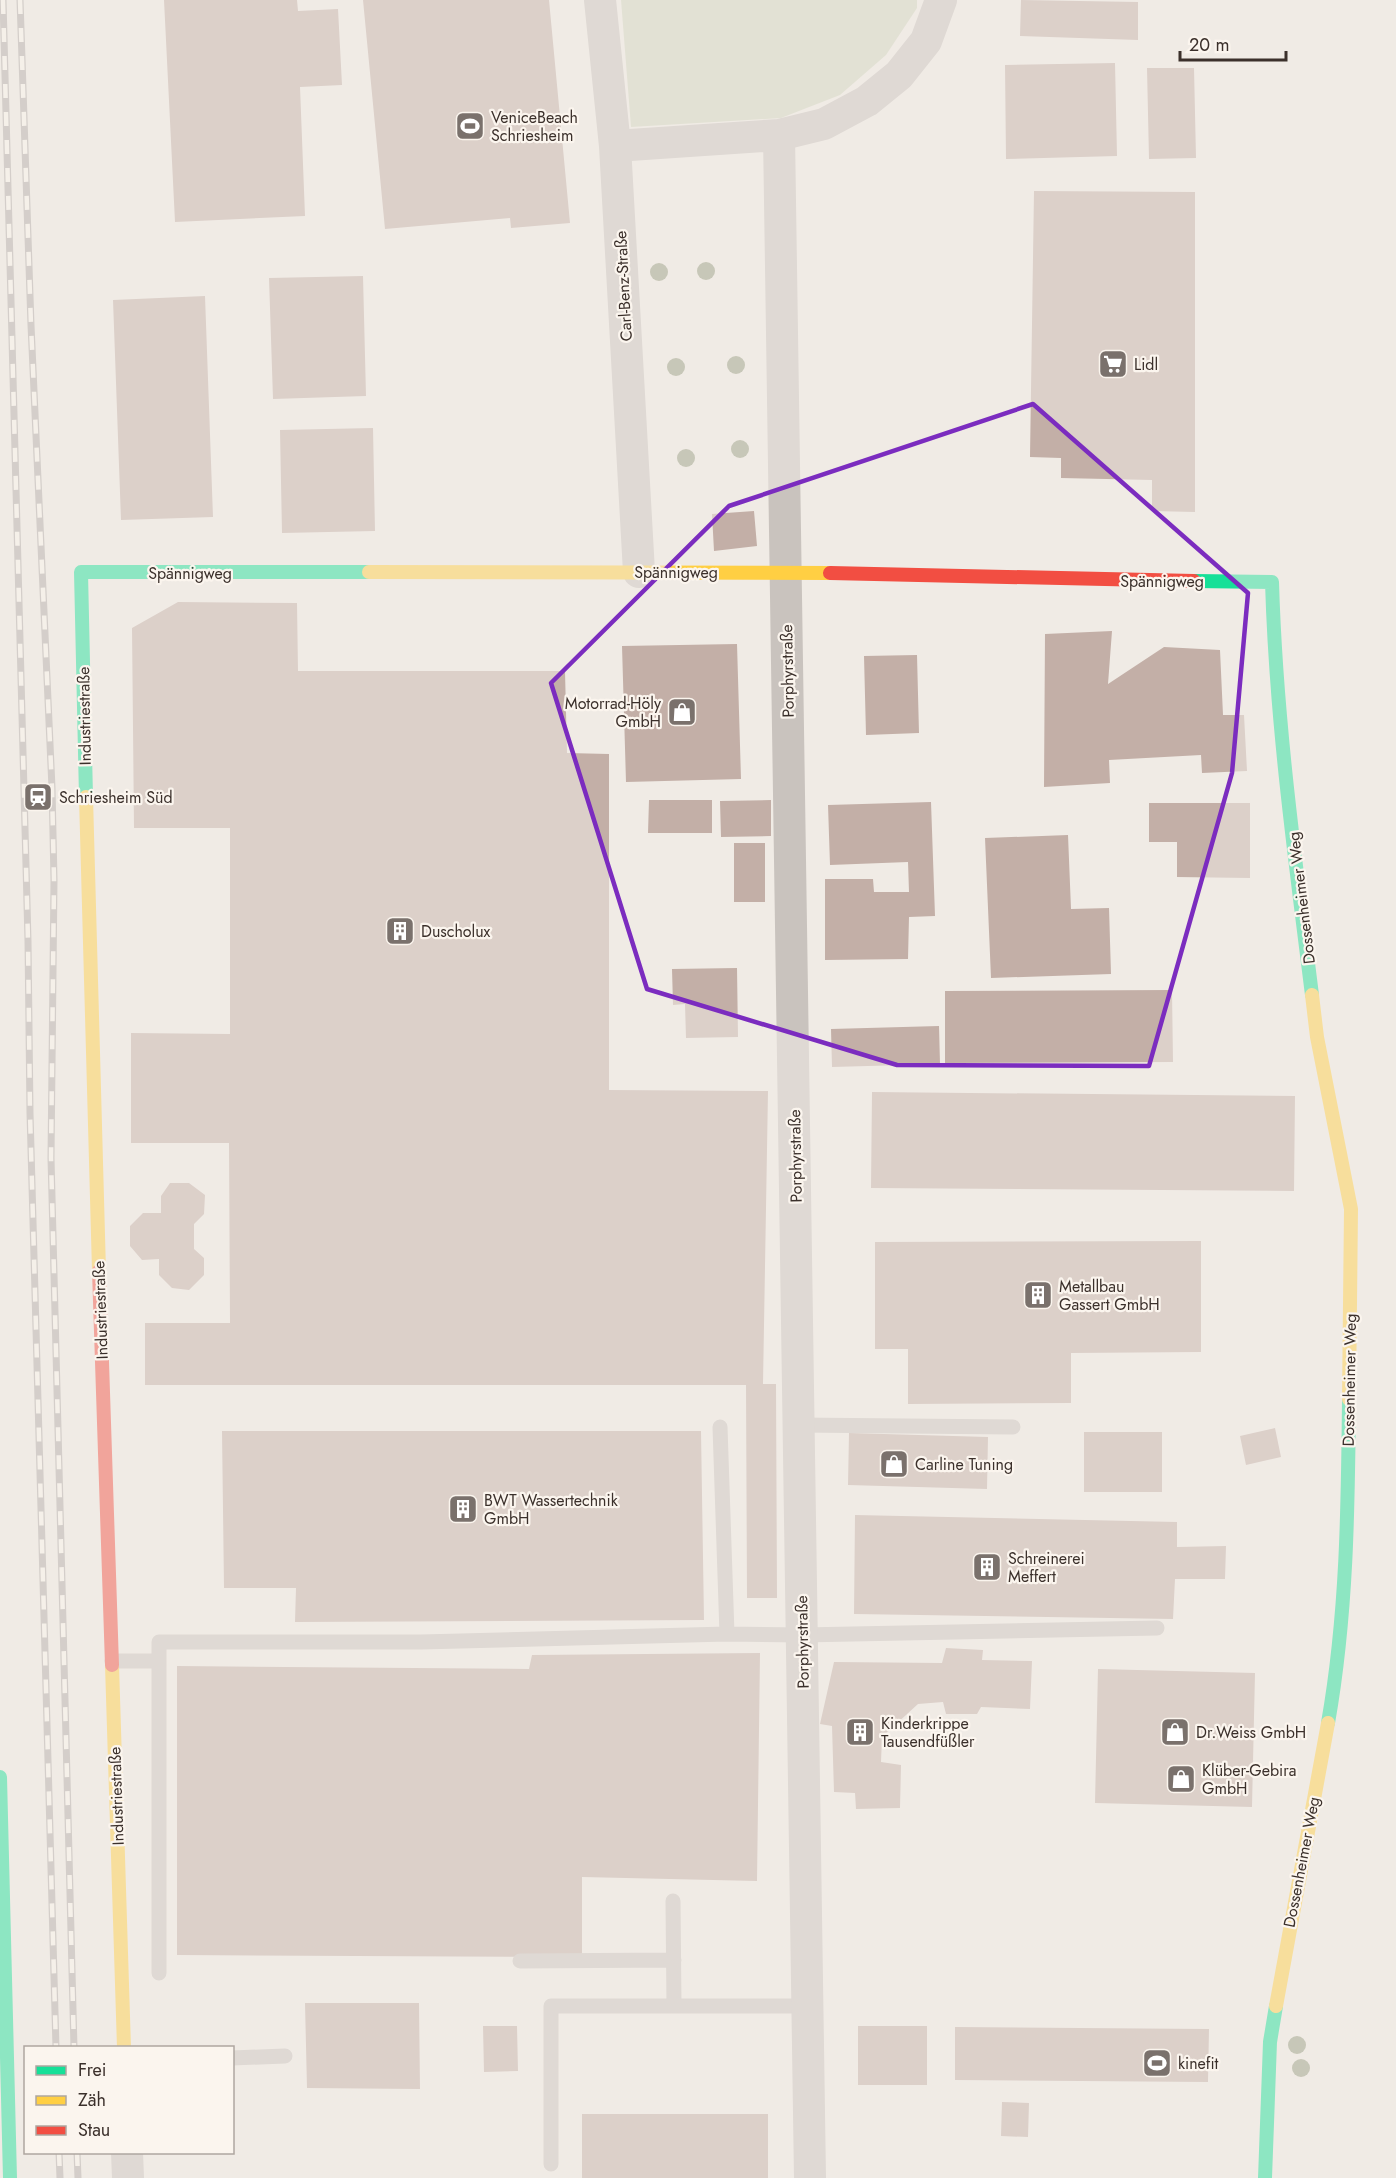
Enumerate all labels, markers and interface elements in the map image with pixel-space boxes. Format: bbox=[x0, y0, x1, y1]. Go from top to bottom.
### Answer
scale bar bbox=[1180, 24, 1286, 62]
text: 20 m bbox=[1189, 32, 1229, 58]
place label: VeniceBeach Schriesheim bbox=[491, 106, 578, 147]
sports icon: VeniceBeach Schriesheim bbox=[454, 110, 486, 142]
street label: Carl-Benz-Straße bbox=[609, 230, 638, 342]
supermarket icon: Lidl bbox=[1097, 348, 1129, 380]
place label: Lidl bbox=[1134, 353, 1158, 376]
street label: Spännigweg bbox=[634, 561, 718, 584]
street label: Spännigweg bbox=[148, 562, 232, 585]
street label: Spännigweg bbox=[1120, 570, 1204, 593]
street label: Porphyrstraße bbox=[775, 624, 800, 718]
street label: Industriestraße bbox=[72, 666, 97, 766]
place label: Motorrad-Höly GmbH bbox=[565, 692, 662, 733]
shop icon: Motorrad-Höly GmbH bbox=[666, 696, 698, 728]
station icon: Schriesheim Süd bbox=[22, 781, 54, 813]
place label: Schriesheim Süd bbox=[59, 786, 173, 809]
street label: Dossenheimer Weg bbox=[1282, 831, 1321, 965]
building icon: Duscholux bbox=[384, 915, 416, 947]
place label: Duscholux bbox=[421, 920, 491, 943]
street label: Porphyrstraße bbox=[783, 1109, 808, 1203]
street label: Industriestraße bbox=[87, 1260, 114, 1360]
place label: Metallbau Gassert GmbH bbox=[1059, 1275, 1160, 1316]
building icon: Metallbau Gassert GmbH bbox=[1022, 1279, 1054, 1311]
street label: Dossenheimer Weg bbox=[1337, 1313, 1362, 1447]
shop icon: Carline Tuning bbox=[878, 1448, 910, 1480]
place label: Carline Tuning bbox=[915, 1453, 1013, 1476]
place label: BWT Wassertechnik GmbH bbox=[484, 1489, 619, 1530]
building icon: BWT Wassertechnik GmbH bbox=[447, 1493, 479, 1525]
place label: Schreinerei Meffert bbox=[1008, 1547, 1085, 1588]
building icon: Schreinerei Meffert bbox=[971, 1551, 1003, 1583]
street label: Porphyrstraße bbox=[790, 1595, 815, 1689]
place label: Kinderkrippe Tausendfüßler bbox=[881, 1712, 975, 1753]
building icon: Kinderkrippe Tausendfüßler bbox=[844, 1716, 876, 1748]
shop icon: Dr.Weiss GmbH bbox=[1159, 1716, 1191, 1748]
place label: Dr.Weiss GmbH bbox=[1196, 1721, 1306, 1744]
street label: Industriestraße bbox=[103, 1746, 130, 1846]
place label: Klüber-Gebira GmbH bbox=[1202, 1759, 1296, 1800]
shop icon: Klüber-Gebira GmbH bbox=[1165, 1763, 1197, 1795]
street label: Dossenheimer Weg bbox=[1278, 1795, 1325, 1930]
legend bbox=[24, 2046, 234, 2154]
sports icon: kinefit bbox=[1141, 2047, 1173, 2079]
place label: kinefit bbox=[1178, 2052, 1219, 2075]
text: Frei bbox=[78, 2057, 107, 2083]
text: Zäh bbox=[78, 2087, 106, 2113]
text: Stau bbox=[78, 2117, 110, 2143]

